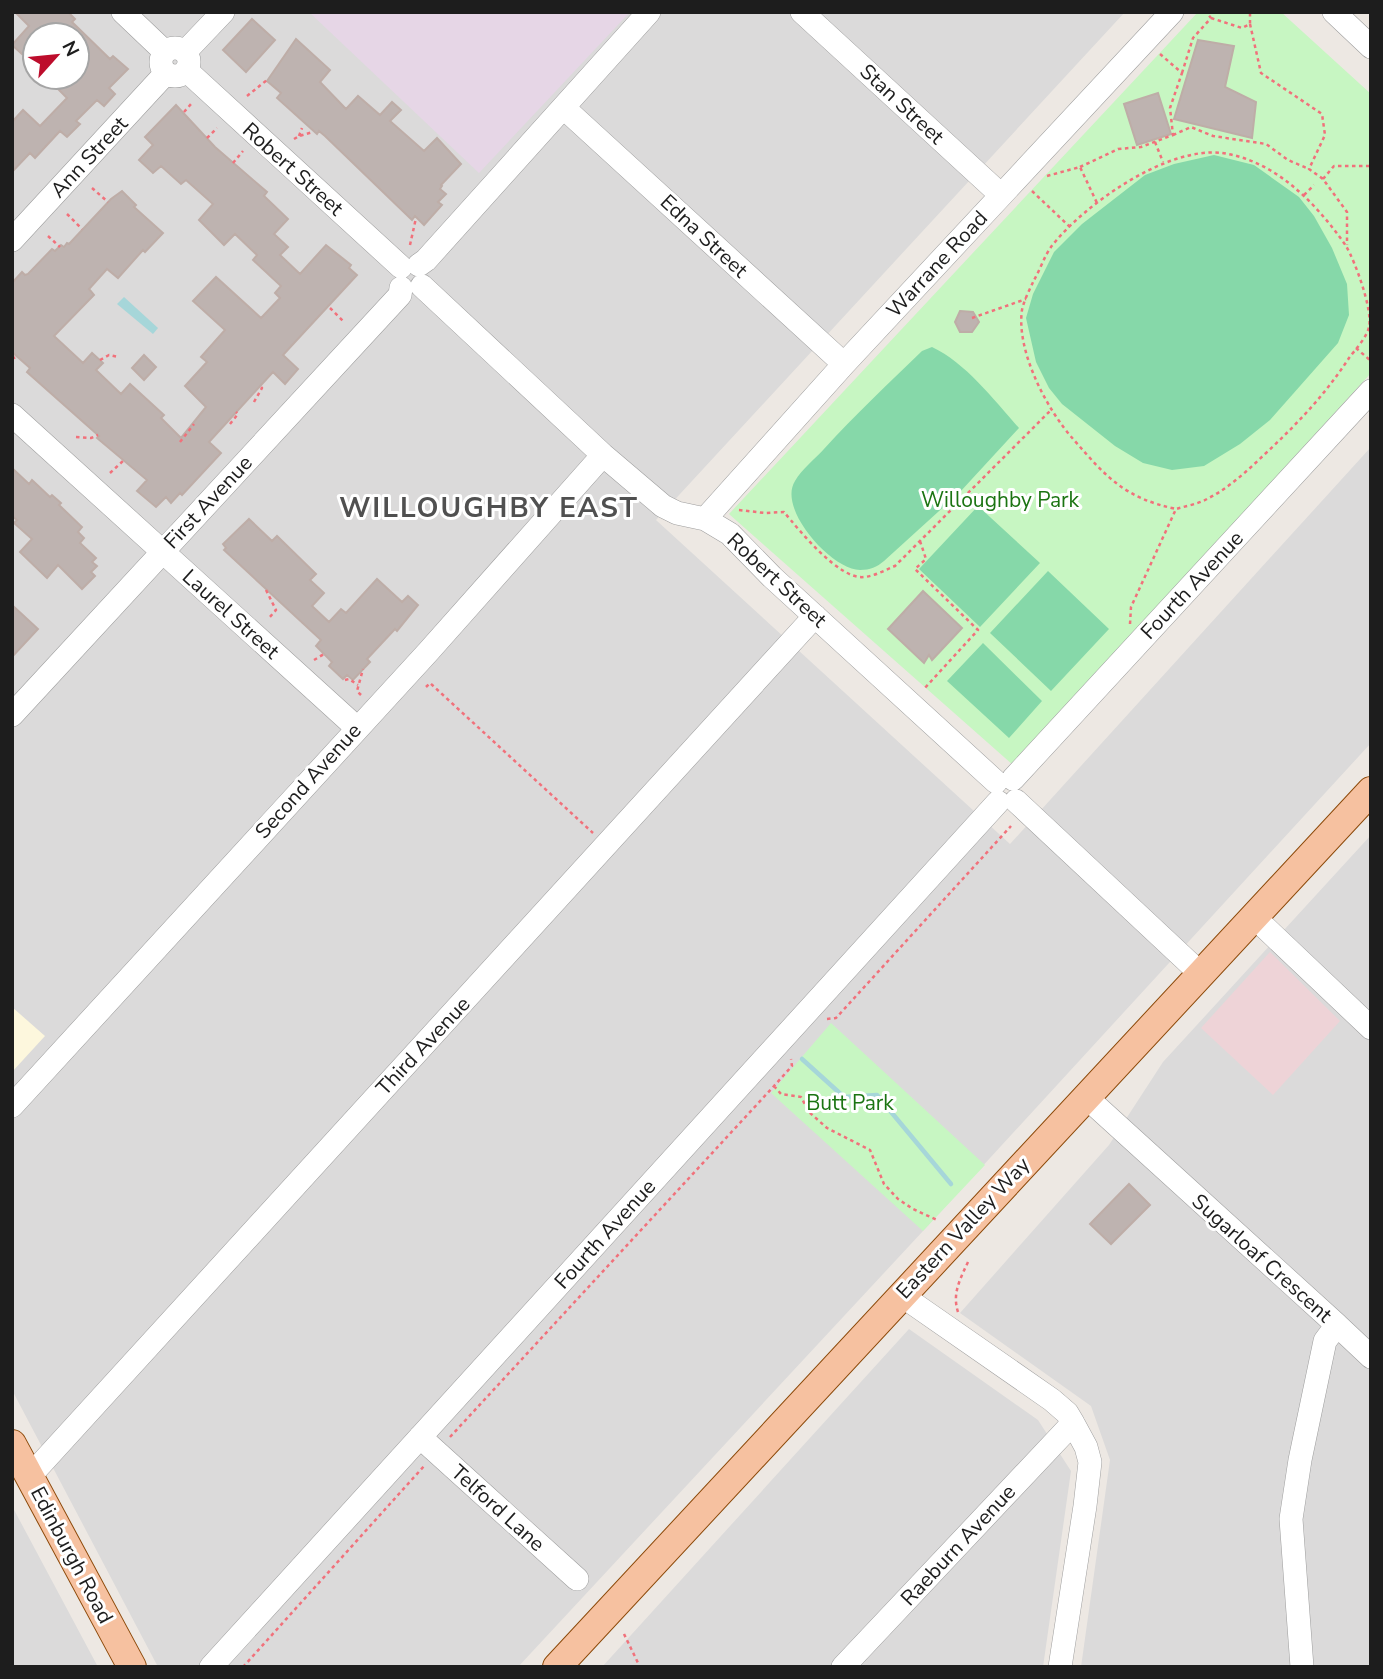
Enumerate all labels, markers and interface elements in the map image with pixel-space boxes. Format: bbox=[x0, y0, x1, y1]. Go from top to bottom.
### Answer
north arrow bbox=[21, 21, 91, 91]
text: N bbox=[55, 36, 85, 61]
street label: Stan Street bbox=[854, 58, 951, 151]
street label: Ann Street bbox=[44, 110, 134, 204]
street label: Robert Street bbox=[236, 116, 350, 222]
street label: Edna Street bbox=[654, 188, 754, 284]
street label: Warrane Road bbox=[880, 205, 994, 323]
street label: First Avenue bbox=[158, 449, 258, 555]
park label: Willoughby Park bbox=[921, 486, 1080, 514]
district label: WILLOUGHBY EAST bbox=[339, 489, 639, 527]
street label: Fourth Avenue bbox=[1134, 525, 1250, 645]
street label: Robert Street bbox=[721, 526, 833, 634]
street label: Laurel Street bbox=[176, 563, 286, 666]
street label: Second Avenue bbox=[249, 717, 367, 845]
street label: Third Avenue bbox=[370, 990, 476, 1102]
park label: Butt Park bbox=[806, 1089, 894, 1117]
street label: Eastern Valley Way bbox=[890, 1151, 1036, 1305]
street label: Fourth Avenue bbox=[548, 1173, 662, 1295]
street label: Sugarloaf Crescent bbox=[1186, 1187, 1339, 1329]
street label: Telford Lane bbox=[445, 1458, 551, 1558]
street label: Raeburn Avenue bbox=[894, 1478, 1022, 1612]
street label: Edinburgh Road bbox=[24, 1482, 120, 1628]

